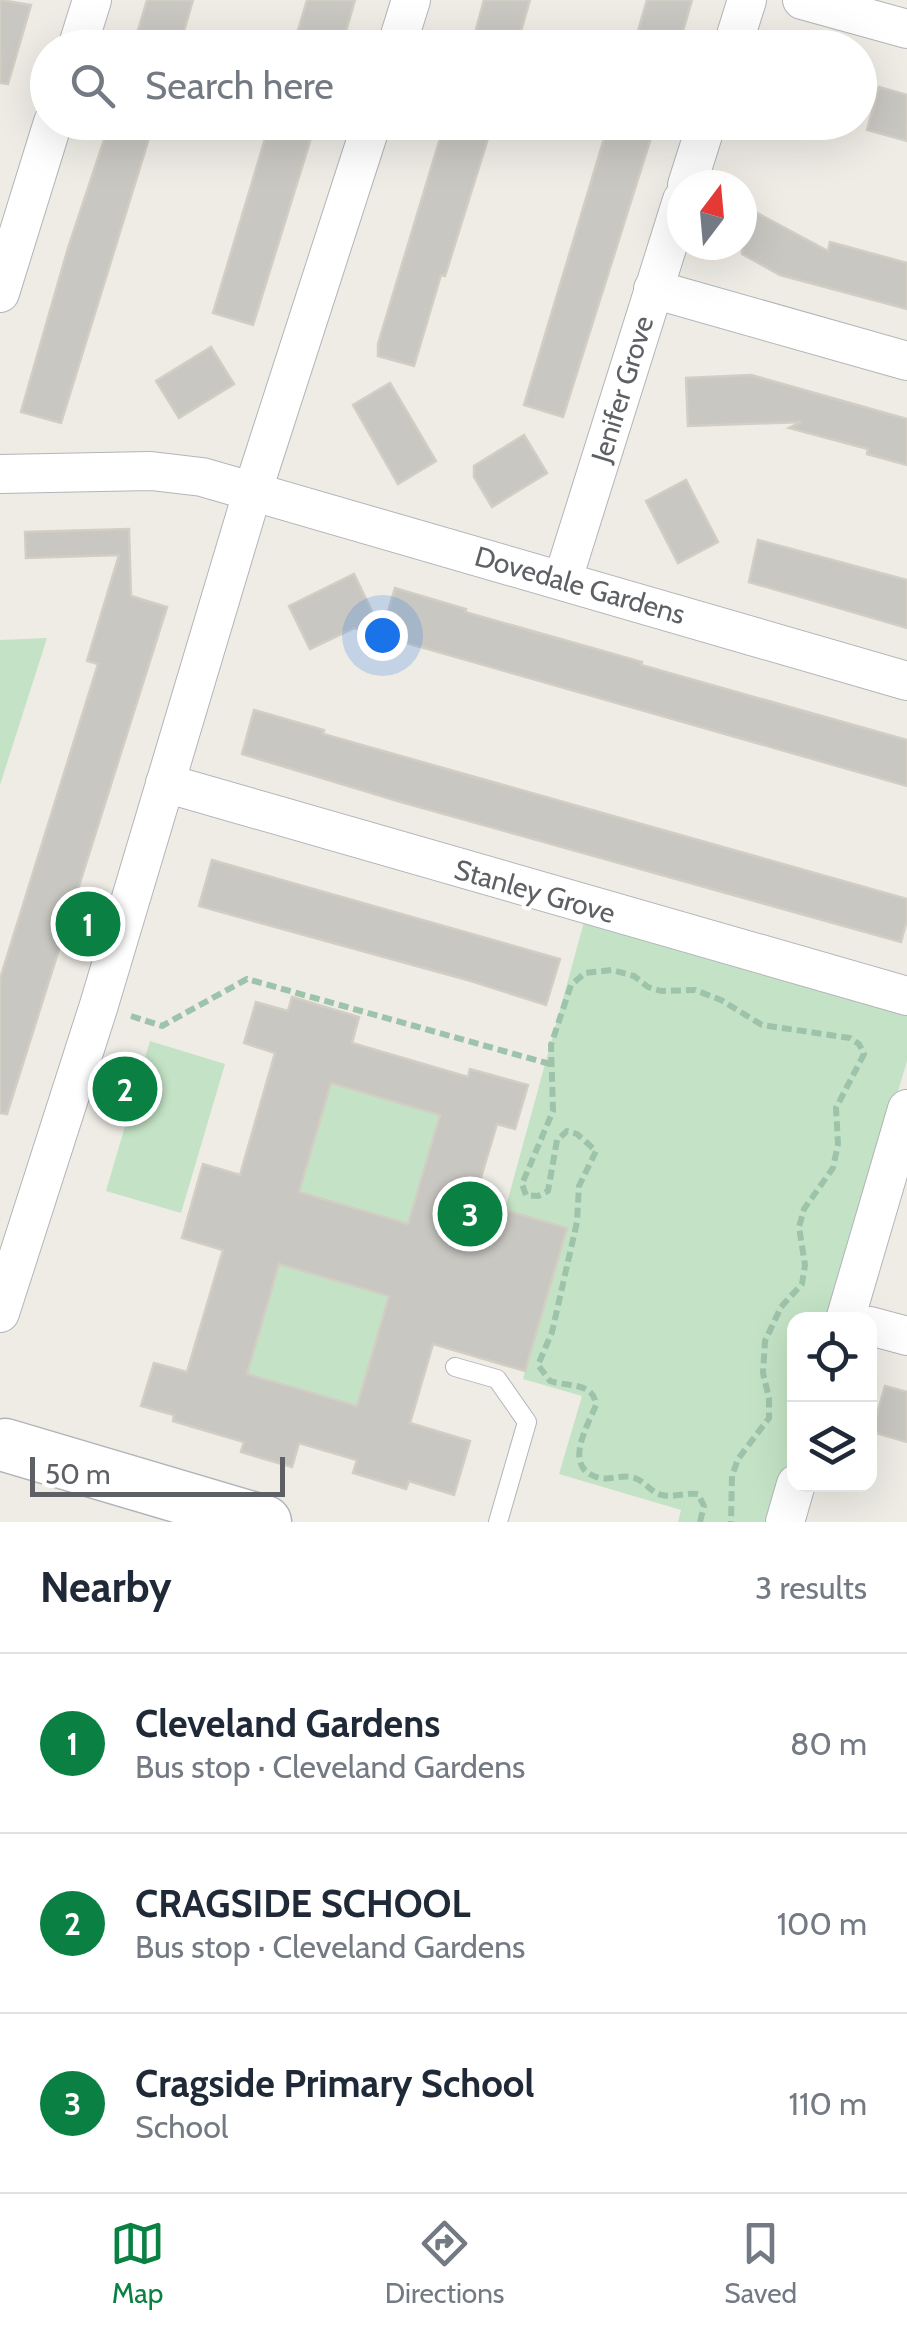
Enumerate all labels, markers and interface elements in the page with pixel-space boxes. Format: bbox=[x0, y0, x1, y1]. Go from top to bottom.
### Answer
search box bbox=[30, 30, 877, 140]
icon: search bbox=[65, 58, 120, 113]
text: Search here bbox=[145, 62, 334, 109]
north arrow bbox=[667, 170, 757, 260]
street label: Jenifer Grove bbox=[583, 312, 660, 467]
street label: Dovedale Gardens bbox=[471, 539, 689, 631]
your location bbox=[357, 610, 408, 661]
street label: Stanley Grove bbox=[451, 852, 619, 930]
pin: 1 bbox=[56, 886, 120, 962]
pin: 2 bbox=[92, 1052, 158, 1126]
pin: 3 bbox=[438, 1176, 502, 1252]
map controls bbox=[787, 1312, 877, 1492]
button: locate bbox=[787, 1312, 877, 1402]
button: layers bbox=[787, 1402, 877, 1492]
scale bar bbox=[30, 1452, 285, 1496]
text: 50 m bbox=[45, 1457, 111, 1491]
text: Nearby bbox=[40, 1561, 172, 1613]
text: 3 results bbox=[755, 1568, 867, 1607]
text: Cleveland Gardens bbox=[135, 1700, 440, 1747]
text: 1 bbox=[67, 1724, 78, 1763]
text: 80 m bbox=[790, 1724, 867, 1763]
text: Bus stop · Cleveland Gardens bbox=[135, 1747, 525, 1786]
text: CRAGSIDE SCHOOL bbox=[135, 1880, 470, 1927]
text: 2 bbox=[64, 1904, 81, 1943]
text: 100 m bbox=[777, 1904, 867, 1943]
text: Bus stop · Cleveland Gardens bbox=[135, 1927, 525, 1966]
text: Cragside Primary School bbox=[135, 2060, 534, 2107]
text: 3 bbox=[64, 2084, 81, 2123]
text: 110 m bbox=[789, 2084, 867, 2123]
text: School bbox=[135, 2107, 228, 2146]
tab: Map bbox=[110, 2216, 165, 2310]
tab: Directions bbox=[385, 2216, 504, 2310]
tab: Saved bbox=[724, 2216, 797, 2310]

